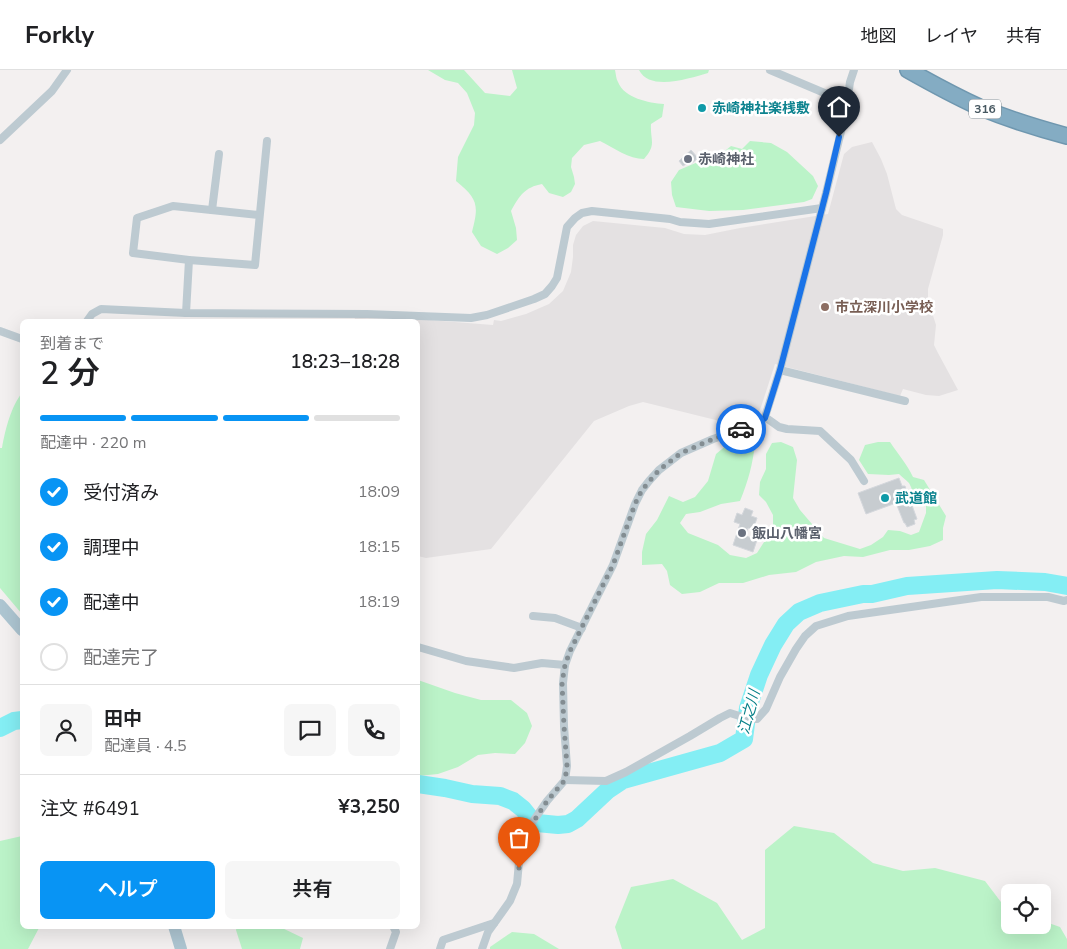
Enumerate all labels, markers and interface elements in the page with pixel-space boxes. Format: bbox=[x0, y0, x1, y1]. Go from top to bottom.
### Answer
text: Forkly bbox=[25, 19, 94, 51]
text: 地図 bbox=[861, 24, 897, 48]
text: レイヤ bbox=[925, 24, 978, 48]
text: 共有 bbox=[1006, 24, 1042, 48]
pin bbox=[818, 86, 860, 137]
icon: home bbox=[825, 93, 853, 121]
place label: 赤崎神社楽桟敷 bbox=[712, 99, 810, 118]
road number: 316 bbox=[969, 100, 1001, 118]
marker: 赤崎神社楽桟敷 bbox=[696, 102, 708, 114]
place label: 赤崎神社 bbox=[698, 150, 754, 169]
marker: 赤崎神社 bbox=[682, 153, 694, 165]
place label: 市立深川小学校 bbox=[835, 298, 933, 317]
marker: 市立深川小学校 bbox=[819, 301, 831, 313]
text: 到着まで bbox=[40, 333, 104, 355]
text: 18:23–18:28 bbox=[290, 349, 400, 375]
text: 2 分 bbox=[40, 352, 100, 395]
courier bbox=[716, 404, 766, 454]
icon: car bbox=[727, 415, 755, 443]
text: 配達中 · 220 m bbox=[40, 432, 146, 454]
icon: check bbox=[40, 478, 68, 506]
text: 受付済み bbox=[83, 480, 159, 506]
text: 18:09 bbox=[358, 481, 400, 503]
place label: 武道館 bbox=[895, 489, 937, 508]
marker: 武道館 bbox=[879, 492, 891, 504]
place label: 飯山八幡宮 bbox=[752, 524, 822, 543]
marker: 飯山八幡宮 bbox=[736, 527, 748, 539]
icon: check bbox=[40, 533, 68, 561]
text: 調理中 bbox=[83, 535, 140, 561]
text: 18:15 bbox=[358, 536, 400, 558]
icon: check bbox=[40, 588, 68, 616]
text: 配達中 bbox=[83, 590, 140, 616]
text: 18:19 bbox=[358, 591, 400, 613]
text: 配達完了 bbox=[83, 645, 159, 671]
water label: 江之川 bbox=[734, 686, 765, 736]
button: person bbox=[40, 704, 92, 756]
button: chat bbox=[284, 704, 336, 756]
button: phone bbox=[348, 704, 400, 756]
text: 田中 bbox=[104, 706, 142, 732]
text: 配達員 · 4.5 bbox=[104, 735, 187, 757]
text: ¥3,250 bbox=[338, 794, 400, 820]
text: 注文 #6491 bbox=[40, 796, 140, 822]
pin bbox=[498, 817, 540, 868]
icon: bag bbox=[505, 824, 533, 852]
button: ヘルプ bbox=[40, 861, 215, 919]
button: 共有 bbox=[225, 861, 400, 919]
map controls bbox=[1001, 884, 1051, 934]
button: locate bbox=[1001, 884, 1051, 934]

